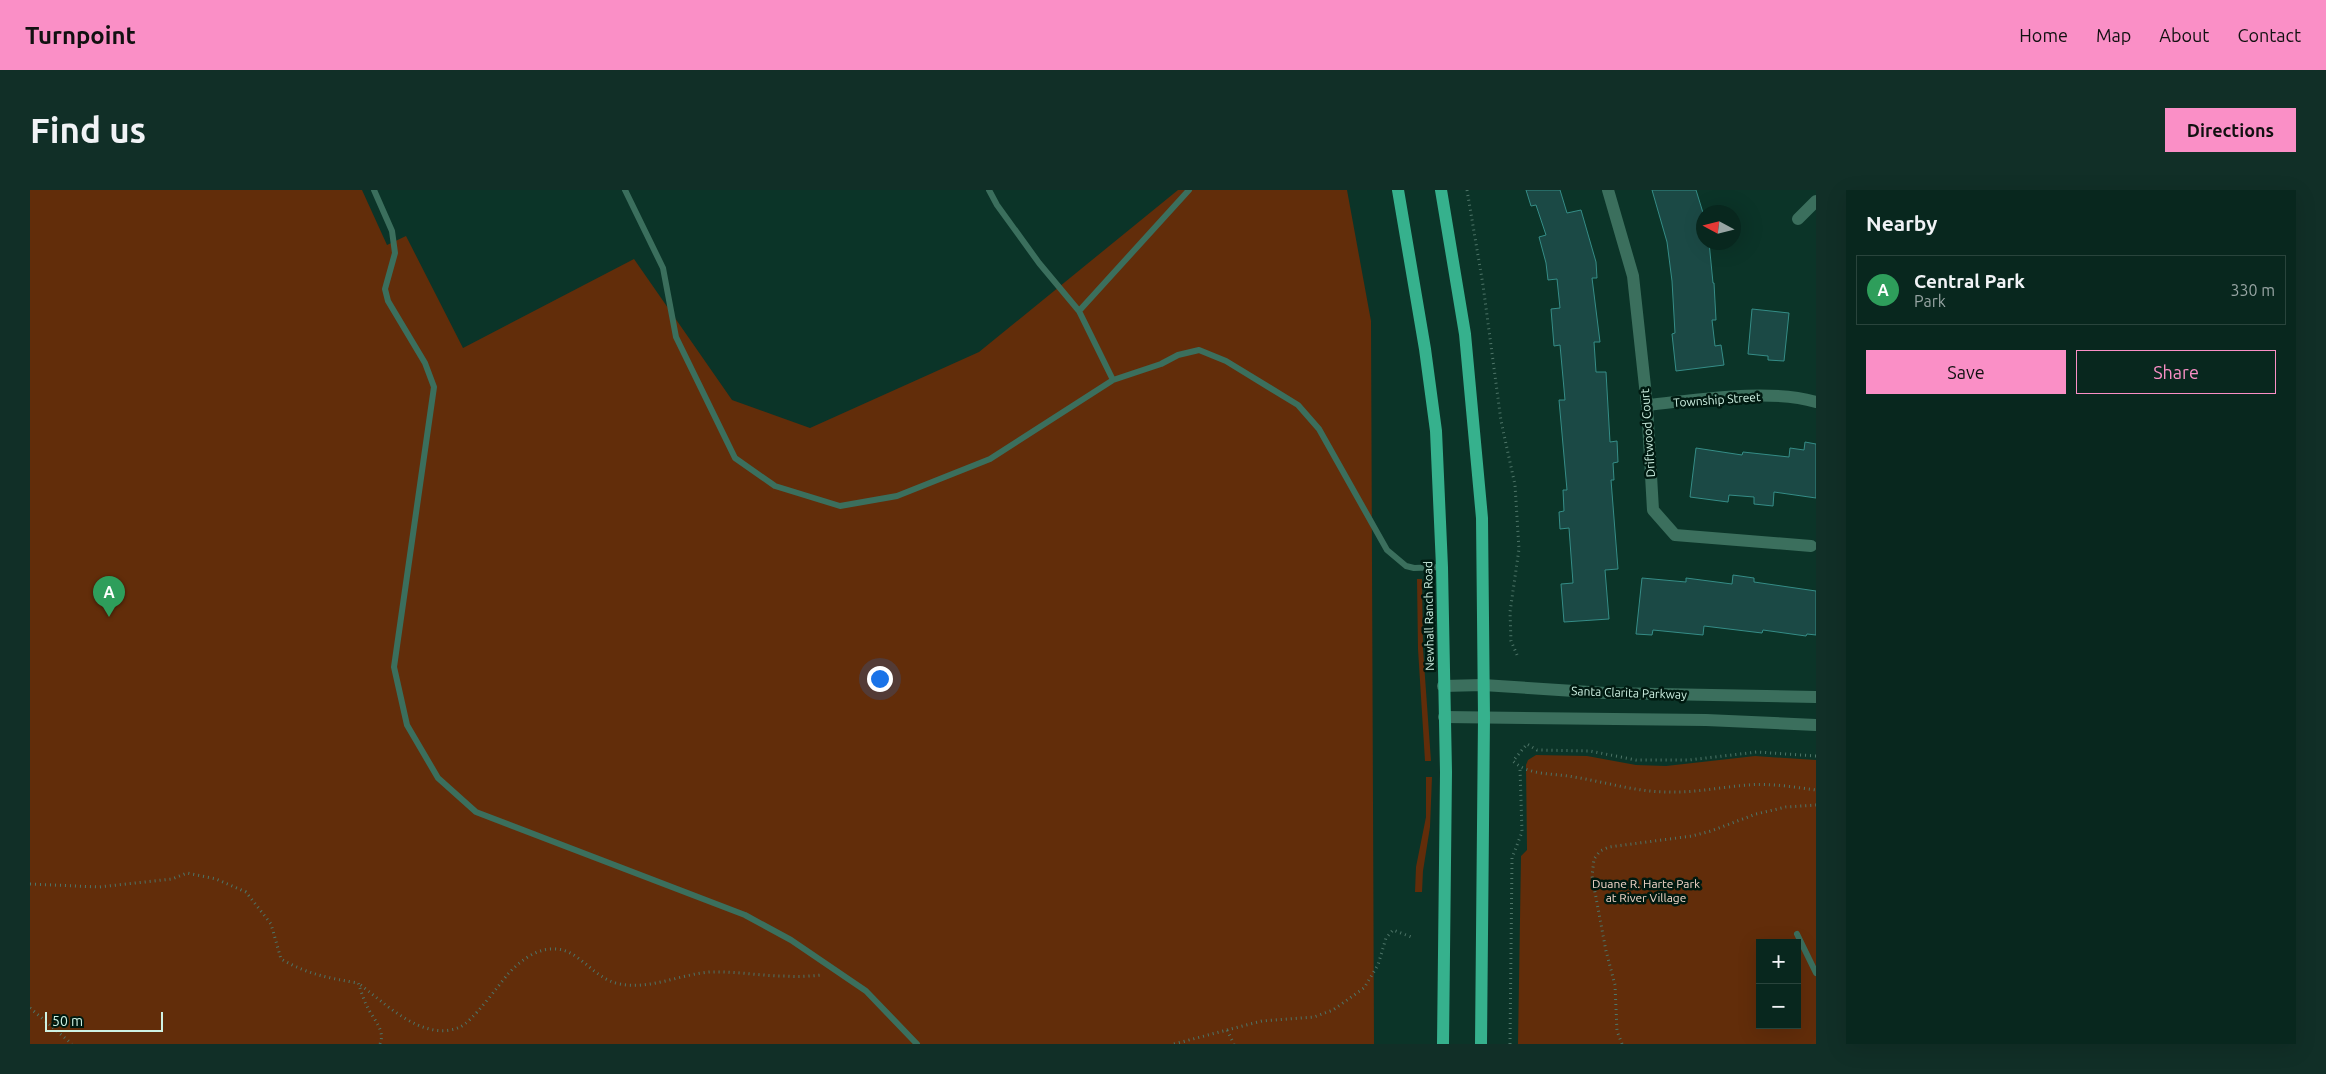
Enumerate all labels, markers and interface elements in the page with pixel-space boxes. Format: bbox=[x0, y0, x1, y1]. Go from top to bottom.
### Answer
text: Turnpoint bbox=[25, 22, 136, 49]
text: Home bbox=[2019, 25, 2068, 45]
text: Map bbox=[2096, 25, 2131, 45]
text: About bbox=[2159, 25, 2209, 45]
text: Contact bbox=[2237, 25, 2301, 45]
button: Directions bbox=[2165, 108, 2296, 152]
text: Find us bbox=[30, 110, 146, 150]
north arrow bbox=[1696, 205, 1741, 250]
text: Nearby bbox=[1866, 211, 1937, 235]
text: Central Park bbox=[1914, 270, 2025, 292]
text: A bbox=[1877, 281, 1889, 299]
text: 330 m bbox=[2230, 281, 2275, 299]
text: Park bbox=[1914, 292, 1946, 310]
button: Save bbox=[1866, 350, 2066, 394]
button: Share bbox=[2076, 350, 2276, 394]
street label: Driftwood Court bbox=[1638, 388, 1657, 478]
street label: Township Street bbox=[1673, 390, 1761, 409]
street label: Newhall Ranch Road bbox=[1421, 561, 1436, 671]
pin: A bbox=[93, 576, 125, 617]
your location bbox=[867, 666, 893, 692]
street label: Santa Clarita Parkway bbox=[1571, 684, 1687, 701]
park label: Duane R. Harte Park at River Village bbox=[1592, 877, 1700, 904]
map controls bbox=[1756, 939, 1801, 1029]
button: + bbox=[1756, 939, 1801, 984]
button: − bbox=[1756, 984, 1801, 1029]
scale bar bbox=[45, 1009, 162, 1032]
text: 50 m bbox=[52, 1013, 83, 1029]

